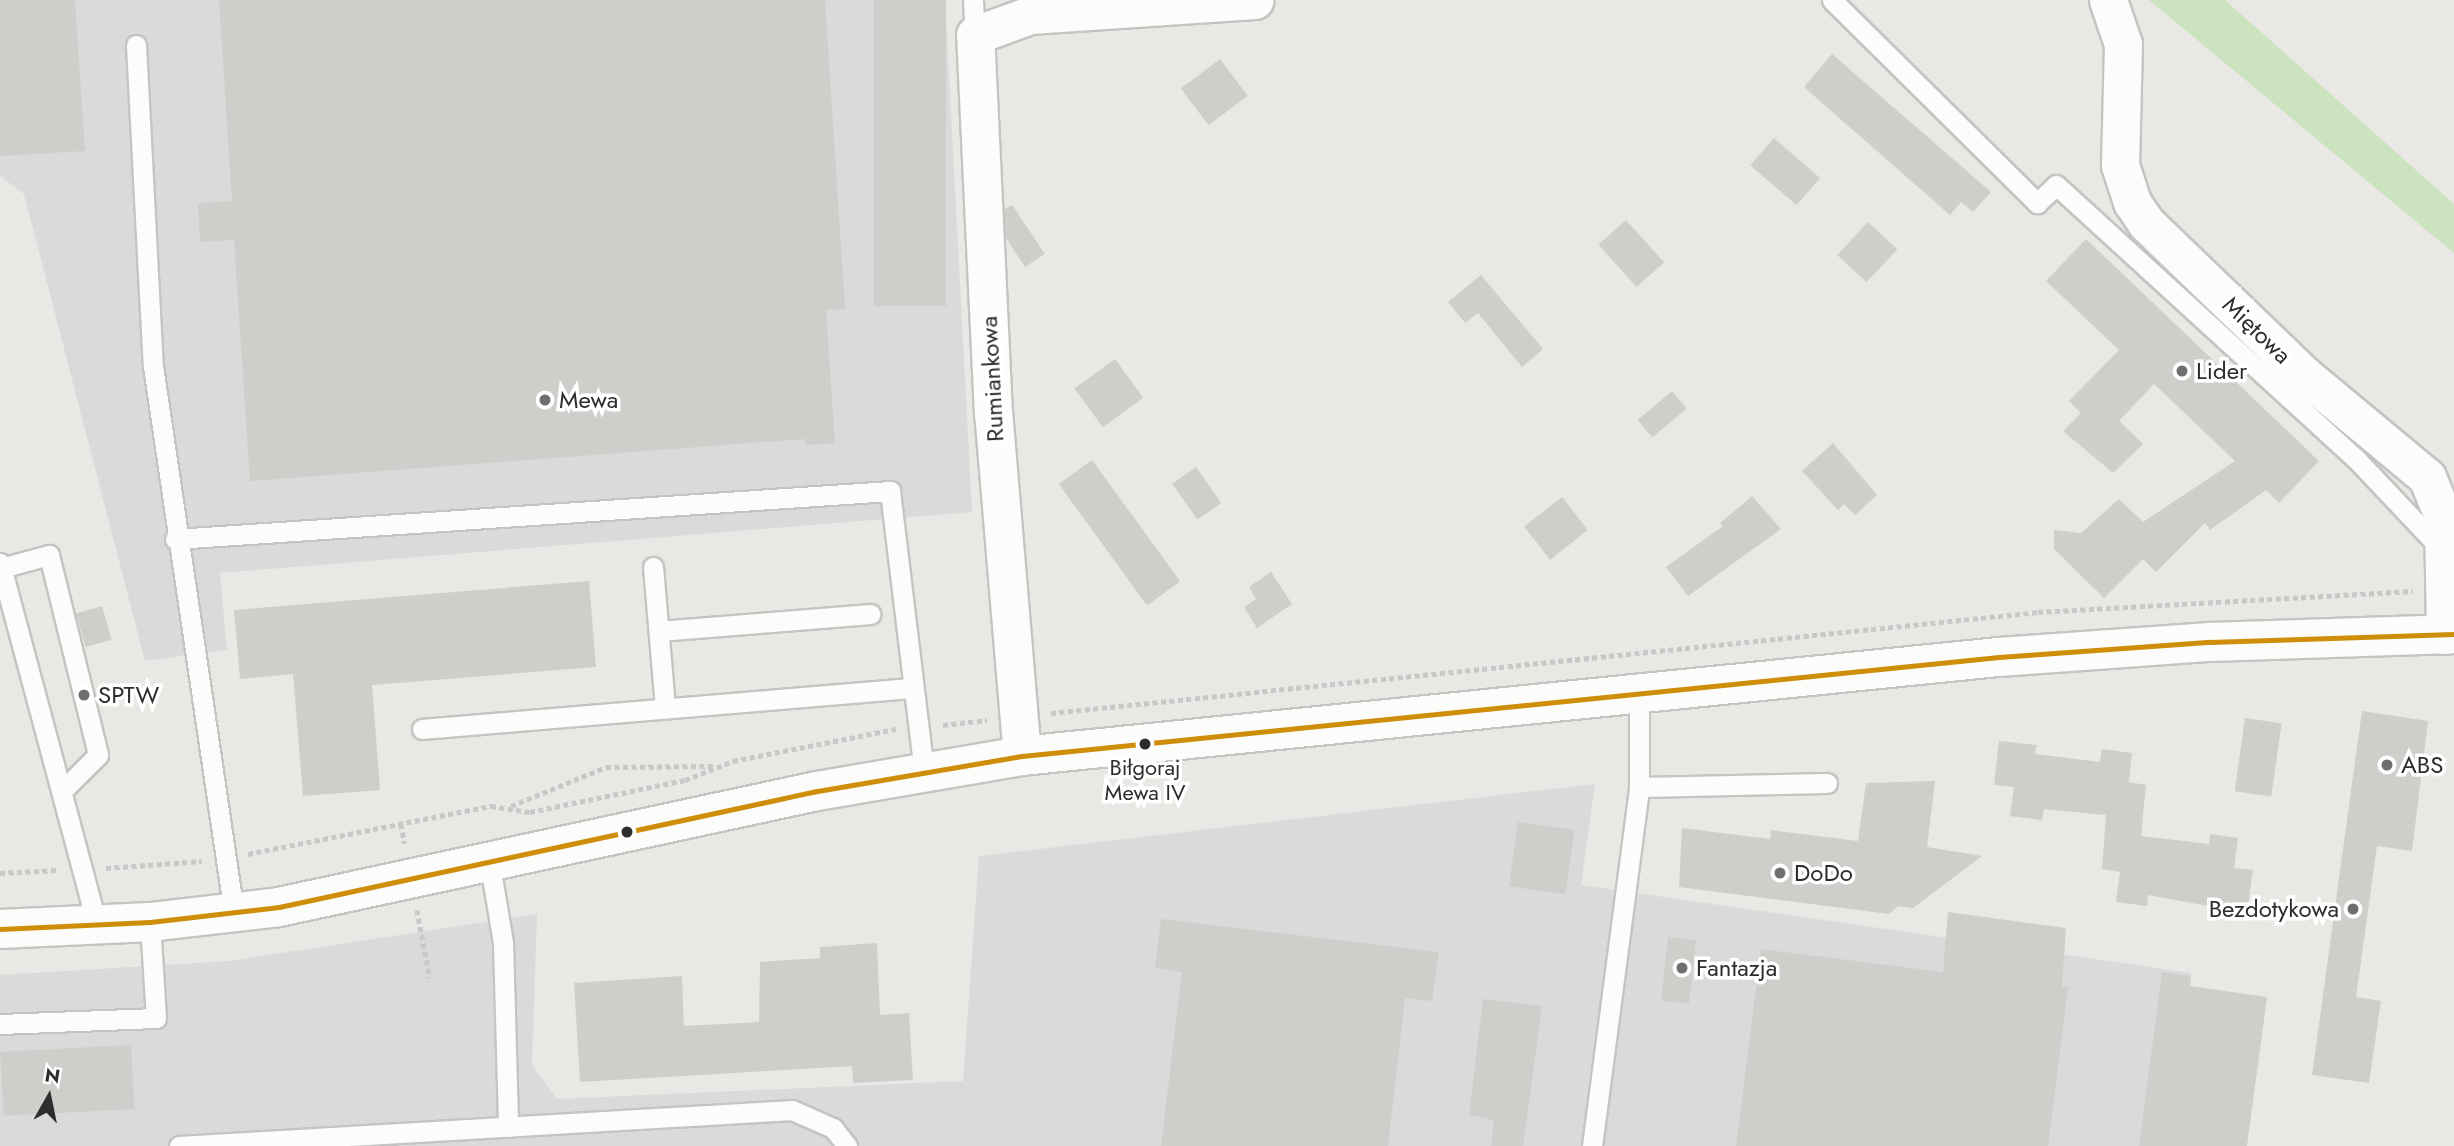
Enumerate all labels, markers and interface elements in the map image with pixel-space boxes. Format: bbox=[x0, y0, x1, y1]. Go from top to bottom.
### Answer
street label: Miętowa bbox=[2217, 290, 2297, 370]
street label: Rumiankowa bbox=[974, 315, 1010, 443]
place label: Lider bbox=[2196, 357, 2247, 385]
marker: Lider bbox=[2174, 363, 2190, 379]
place label: Mewa bbox=[559, 386, 618, 414]
marker: Mewa bbox=[537, 392, 553, 408]
place label: SPTW bbox=[98, 681, 159, 709]
marker: SPTW bbox=[76, 687, 92, 703]
marker: Biłgoraj Mewa IV bbox=[1138, 737, 1152, 751]
place label: ABS bbox=[2401, 751, 2443, 779]
place label: Biłgoraj Mewa IV bbox=[1105, 754, 1185, 806]
marker: ABS bbox=[2379, 757, 2395, 773]
unlabelled marker bbox=[620, 825, 634, 839]
place label: DoDo bbox=[1794, 859, 1853, 887]
marker: DoDo bbox=[1772, 865, 1788, 881]
place label: Bezdotykowa bbox=[2209, 895, 2339, 923]
marker: Bezdotykowa bbox=[2345, 901, 2361, 917]
place label: Fantazja bbox=[1696, 954, 1777, 982]
marker: Fantazja bbox=[1674, 960, 1690, 976]
text: N bbox=[43, 1061, 62, 1090]
north arrow bbox=[14, 1062, 84, 1132]

